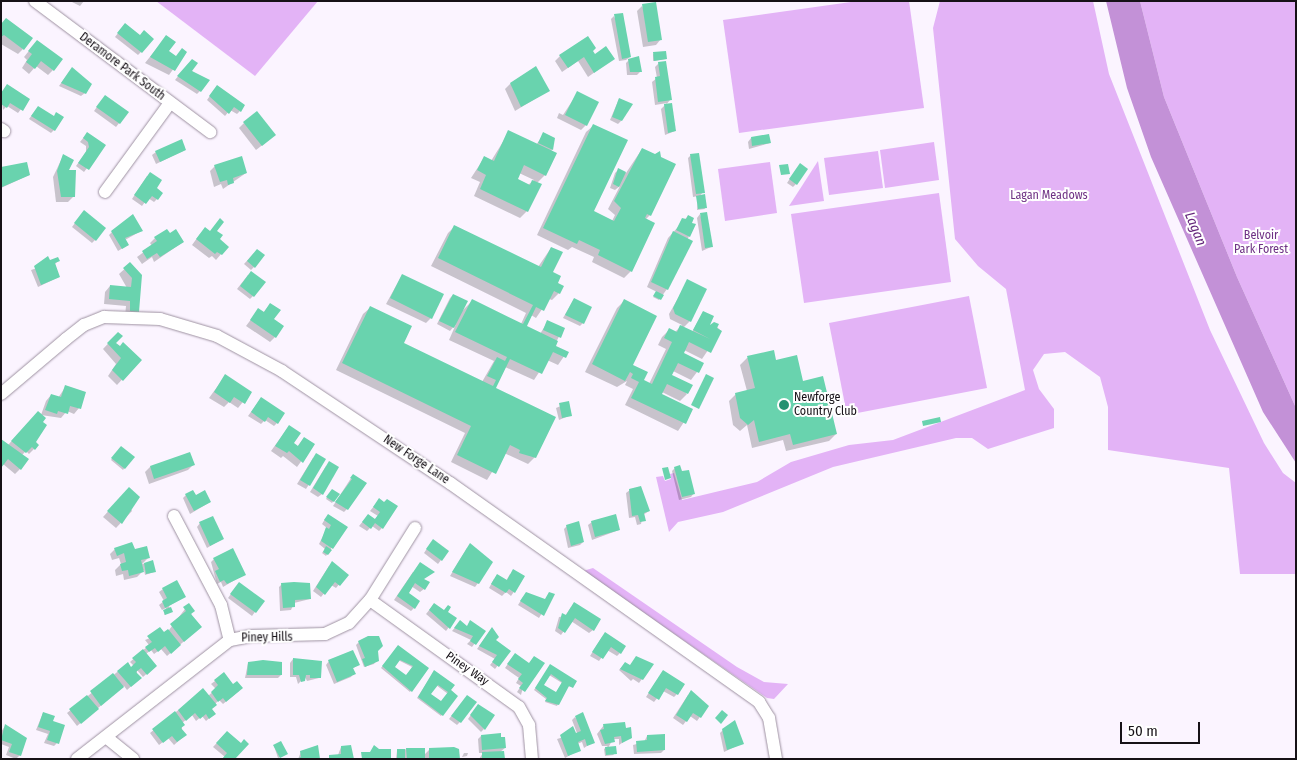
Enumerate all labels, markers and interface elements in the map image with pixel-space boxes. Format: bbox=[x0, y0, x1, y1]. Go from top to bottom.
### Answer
street label: Deramore Park South bbox=[76, 30, 168, 104]
park label: Lagan Meadows bbox=[1010, 189, 1088, 203]
water label: Lagan bbox=[1181, 210, 1209, 248]
park label: Belvoir Park Forest bbox=[1234, 229, 1288, 257]
place label: Newforge Country Club bbox=[794, 391, 857, 419]
marker: Newforge Country Club bbox=[778, 399, 790, 411]
street label: New Forge Lane bbox=[380, 433, 452, 487]
street label: Piney Hills bbox=[241, 630, 293, 646]
street label: Piney Way bbox=[443, 649, 491, 689]
scale bar bbox=[1122, 712, 1202, 744]
text: 50 m bbox=[1128, 722, 1158, 740]

